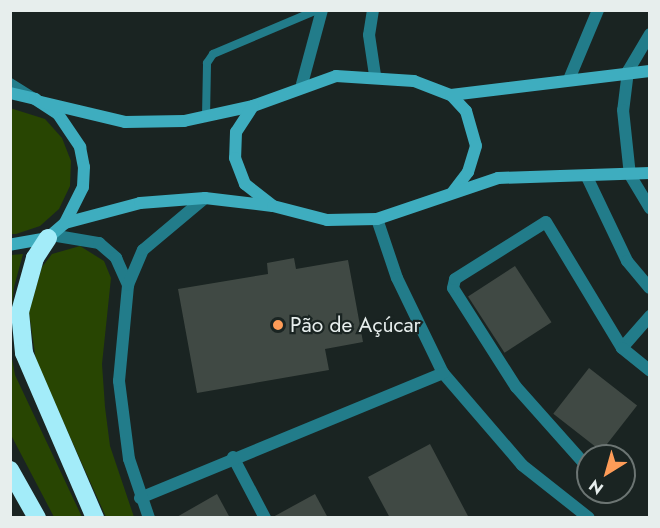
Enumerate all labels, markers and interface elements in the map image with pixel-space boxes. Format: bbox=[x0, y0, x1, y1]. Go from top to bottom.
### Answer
place label: Pão de Açúcar bbox=[290, 312, 421, 338]
marker: Pão de Açúcar bbox=[271, 318, 285, 332]
north arrow bbox=[576, 444, 636, 504]
text: N bbox=[584, 474, 608, 500]

